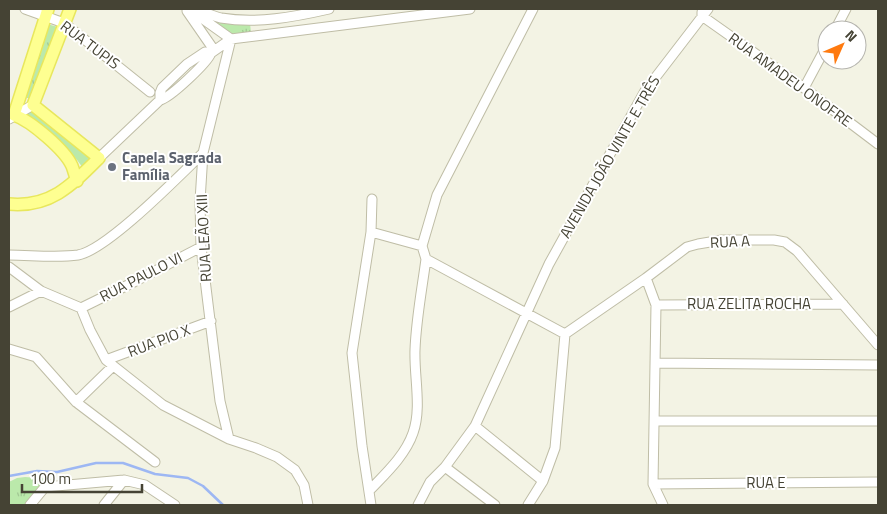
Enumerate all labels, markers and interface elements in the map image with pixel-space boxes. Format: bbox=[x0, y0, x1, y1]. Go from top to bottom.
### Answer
street label: RUA TUPIS bbox=[56, 15, 125, 75]
north arrow bbox=[817, 20, 867, 70]
street label: RUA AMADEU ONOFRE bbox=[725, 29, 855, 131]
street label: AVENIDA JOÃO VINTE E TRÊS bbox=[554, 71, 666, 242]
place label: Capela Sagrada Família bbox=[122, 146, 222, 186]
marker: Capela Sagrada Família bbox=[106, 161, 118, 173]
street label: RUA LEÃO XIII bbox=[190, 194, 217, 283]
street label: RUA A bbox=[709, 229, 751, 254]
street label: RUA PAULO VI bbox=[95, 246, 186, 307]
street label: RUA ZELITA ROCHA bbox=[687, 292, 811, 315]
street label: RUA PIO X bbox=[124, 318, 194, 363]
scale bar bbox=[22, 462, 142, 494]
text: 100 m bbox=[30, 467, 71, 490]
street label: RUA E bbox=[746, 471, 786, 494]

